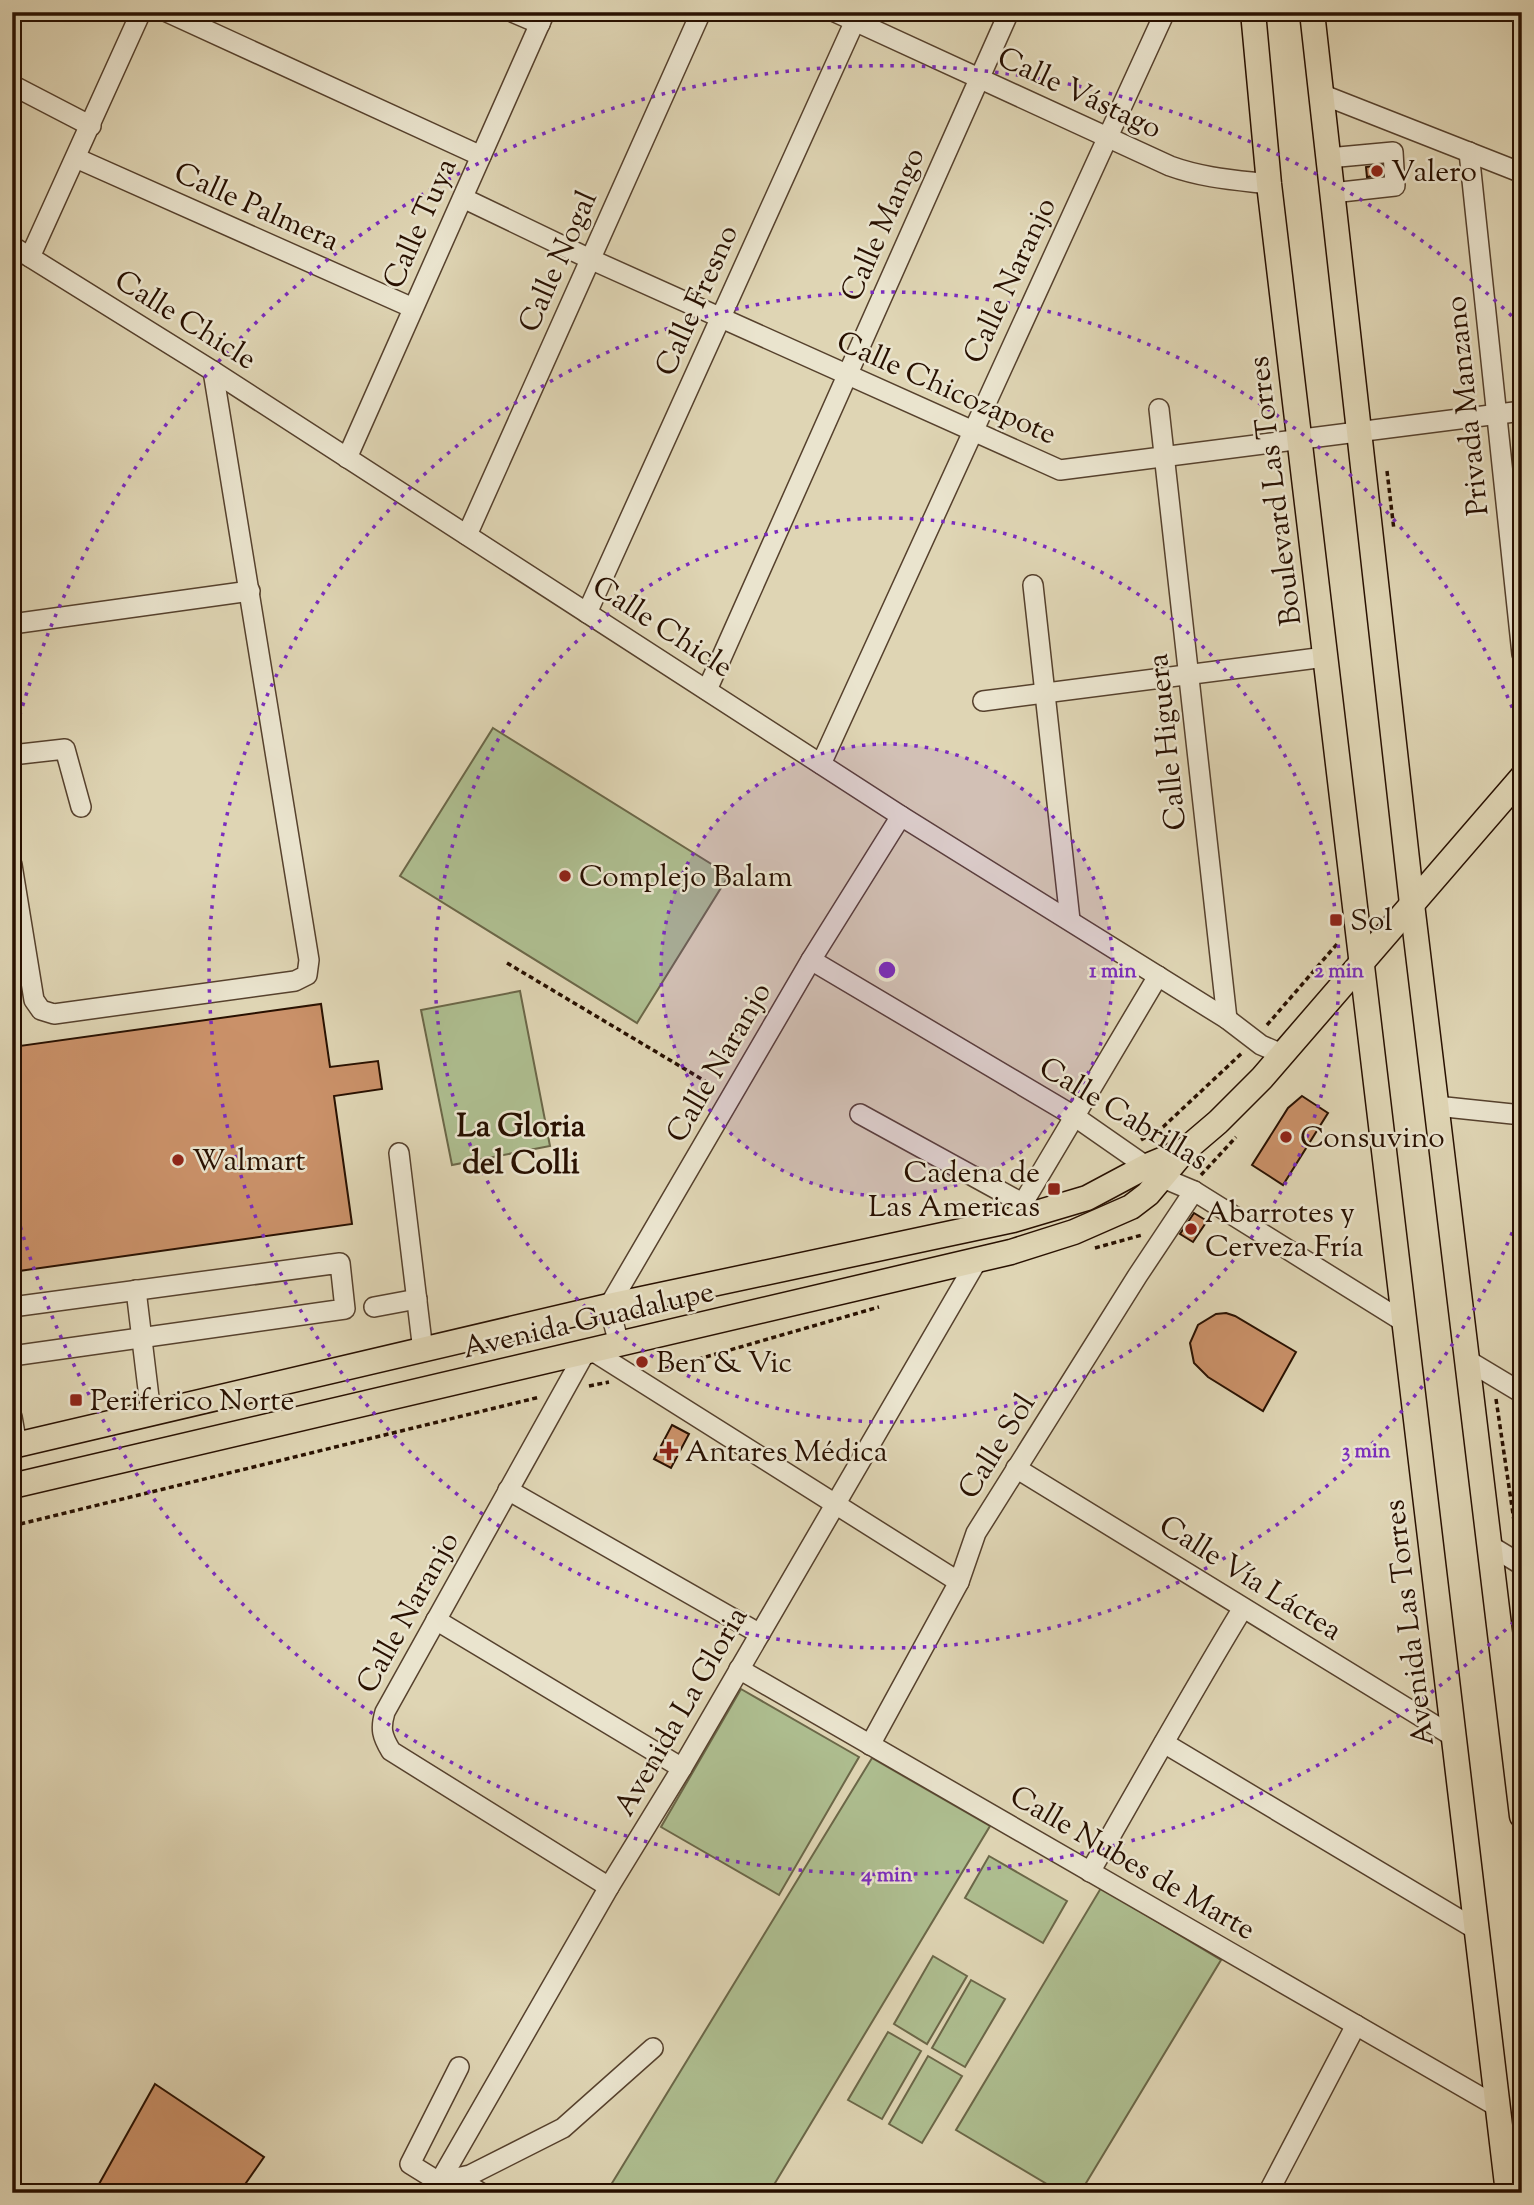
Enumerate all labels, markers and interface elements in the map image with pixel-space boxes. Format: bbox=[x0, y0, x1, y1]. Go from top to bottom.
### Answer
street label: Calle Vástago bbox=[990, 37, 1168, 151]
street label: Calle Mango bbox=[831, 141, 937, 309]
street label: Calle Tuya bbox=[373, 152, 469, 296]
place label: Valero bbox=[1391, 152, 1477, 195]
street label: Calle Palmera bbox=[167, 153, 346, 264]
marker: Valero bbox=[1369, 163, 1385, 179]
street label: Calle Nogal bbox=[509, 184, 610, 340]
street label: Calle Naranjo bbox=[954, 191, 1069, 371]
street label: Calle Fresno bbox=[646, 219, 751, 384]
street label: Calle Chicle bbox=[105, 260, 264, 382]
street label: Privada Manzano bbox=[1436, 294, 1501, 518]
street label: Calle Chicozapote bbox=[829, 322, 1063, 457]
street label: Boulevard Las Torres bbox=[1239, 354, 1314, 628]
street label: Calle Chicle bbox=[583, 566, 740, 690]
street label: Calle Higuera bbox=[1138, 651, 1199, 832]
place label: Complejo Balam bbox=[579, 857, 793, 900]
marker: Complejo Balam bbox=[557, 868, 573, 884]
place label: Sol bbox=[1350, 901, 1393, 944]
marker: Sol bbox=[1328, 912, 1344, 928]
text: 1 min bbox=[1089, 957, 1137, 987]
text: 2 min bbox=[1314, 957, 1365, 987]
centre of rings bbox=[875, 958, 899, 982]
street label: Calle Naranjo bbox=[657, 975, 783, 1151]
street label: Calle Cabrillas bbox=[1030, 1048, 1215, 1183]
district label: La Gloria del Colli bbox=[457, 1105, 586, 1188]
place label: Consuvino bbox=[1300, 1118, 1445, 1161]
marker: Consuvino bbox=[1278, 1129, 1294, 1145]
place label: Walmart bbox=[192, 1141, 306, 1184]
marker: Walmart bbox=[170, 1152, 186, 1168]
place label: Cadena de Las Americas bbox=[868, 1153, 1040, 1230]
marker: Cadena de Las Americas bbox=[1046, 1181, 1062, 1197]
place label: Abarrotes y Cerveza Fría bbox=[1205, 1193, 1364, 1270]
marker: Abarrotes y Cerveza Fría bbox=[1183, 1221, 1199, 1237]
street label: Avenida Guadalupe bbox=[459, 1272, 719, 1371]
place label: Ben & Vic bbox=[656, 1343, 792, 1386]
marker: Ben & Vic bbox=[634, 1354, 650, 1370]
place label: Periferico Norte bbox=[90, 1381, 295, 1424]
street label: Calle Sol bbox=[949, 1386, 1047, 1508]
marker: Periferico Norte bbox=[68, 1392, 84, 1408]
place label: Antares Médica bbox=[685, 1432, 888, 1475]
text: 3 min bbox=[1342, 1437, 1391, 1467]
marker: Antares Médica bbox=[659, 1441, 679, 1461]
street label: Avenida Las Torres bbox=[1374, 1497, 1447, 1748]
street label: Calle Vía Láctea bbox=[1150, 1506, 1350, 1653]
street label: Calle Naranjo bbox=[347, 1525, 471, 1702]
street label: Avenida La Gloria bbox=[605, 1599, 760, 1825]
street label: Calle Nubes de Marte bbox=[1001, 1776, 1263, 1952]
text: 4 min bbox=[861, 1861, 913, 1891]

